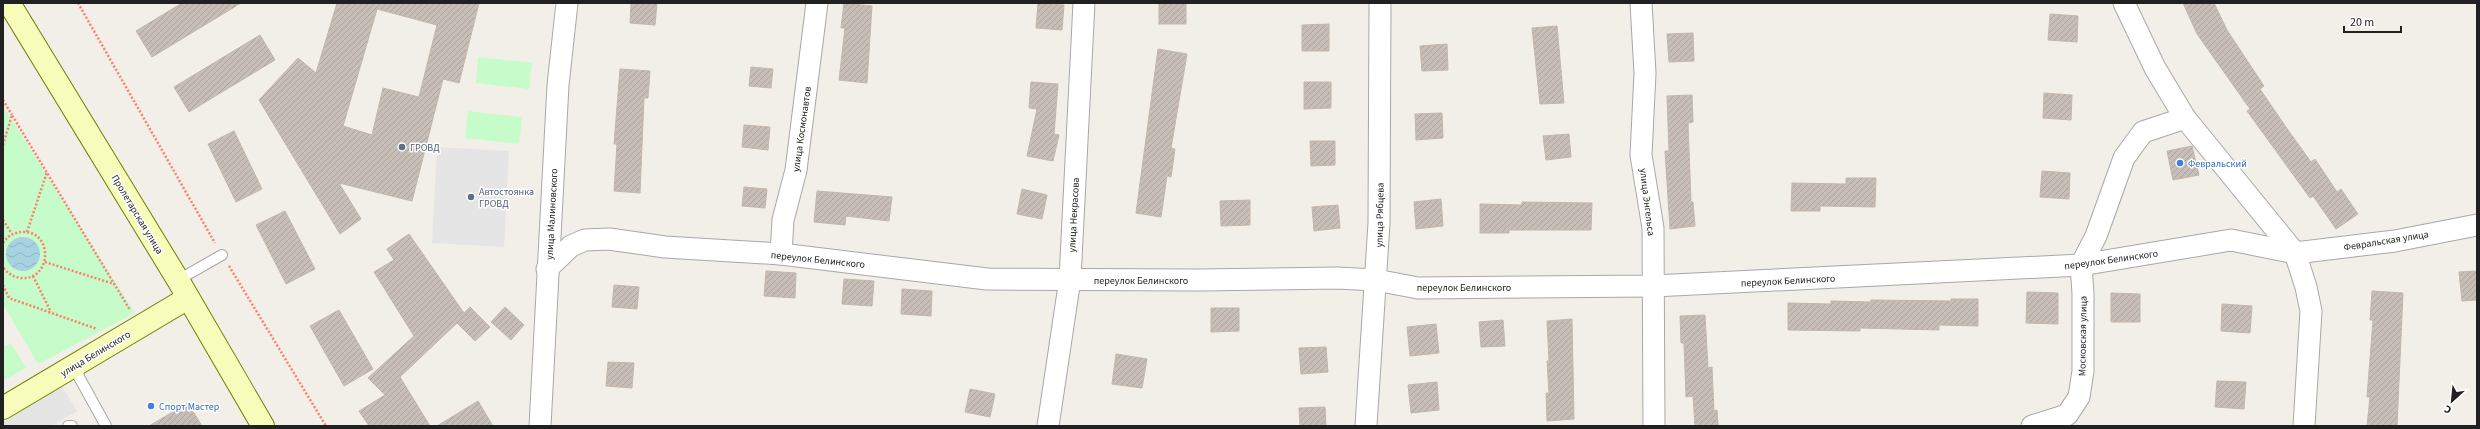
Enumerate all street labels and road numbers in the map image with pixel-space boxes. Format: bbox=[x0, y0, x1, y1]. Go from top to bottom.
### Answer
street label: улица Космонавтов bbox=[789, 86, 815, 173]
street label: улица Малиновского bbox=[543, 168, 561, 260]
street label: улица Энгельса bbox=[1636, 168, 1658, 237]
street label: Пролетарская улица bbox=[108, 172, 166, 257]
street label: улица Некрасова bbox=[1065, 177, 1083, 253]
street label: улица Рябцева bbox=[1372, 182, 1388, 248]
street label: Февральская улица bbox=[2343, 227, 2430, 255]
street label: переулок Белинского bbox=[2063, 246, 2159, 274]
street label: переулок Белинского bbox=[770, 248, 866, 272]
street label: переулок Белинского bbox=[1740, 272, 1836, 290]
street label: переулок Белинского bbox=[1094, 274, 1188, 288]
street label: переулок Белинского bbox=[1417, 281, 1511, 295]
street label: Московская улица bbox=[2075, 296, 2091, 376]
street label: улица Белинского bbox=[58, 327, 133, 380]

